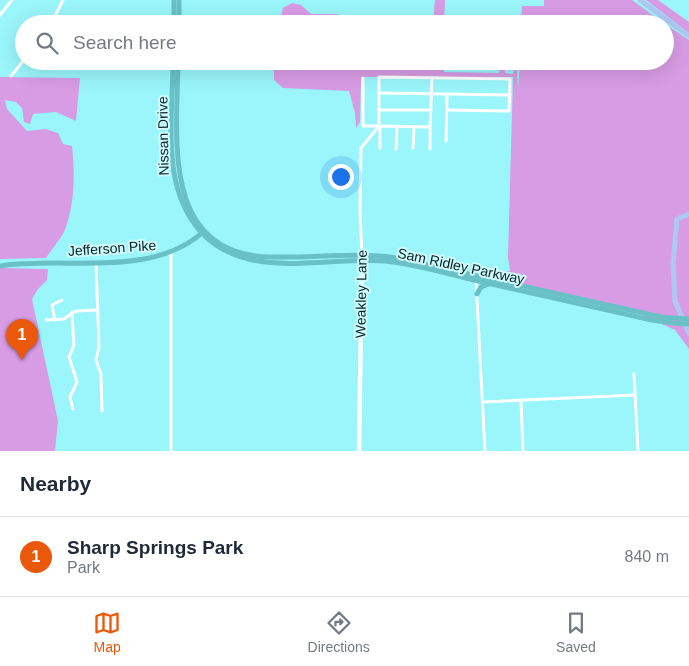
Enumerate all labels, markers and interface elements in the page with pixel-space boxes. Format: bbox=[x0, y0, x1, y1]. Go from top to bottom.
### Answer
search box bbox=[15, 15, 674, 70]
icon: search bbox=[33, 29, 61, 57]
text: Search here bbox=[73, 32, 177, 53]
street label: Nissan Drive bbox=[154, 96, 172, 176]
your location bbox=[328, 164, 354, 190]
street label: Jefferson Pike bbox=[67, 237, 157, 259]
street label: Sam Ridley Parkway bbox=[396, 245, 526, 287]
street label: Weakley Lane bbox=[352, 249, 370, 338]
pin: 1 bbox=[6, 319, 38, 360]
text: Nearby bbox=[20, 472, 91, 495]
text: Sharp Springs Park bbox=[67, 537, 243, 558]
text: 1 bbox=[32, 548, 40, 565]
text: 840 m bbox=[625, 548, 669, 565]
text: Park bbox=[67, 559, 100, 576]
tab: Map bbox=[93, 609, 121, 655]
tab: Directions bbox=[308, 609, 370, 655]
tab: Saved bbox=[556, 609, 596, 655]

